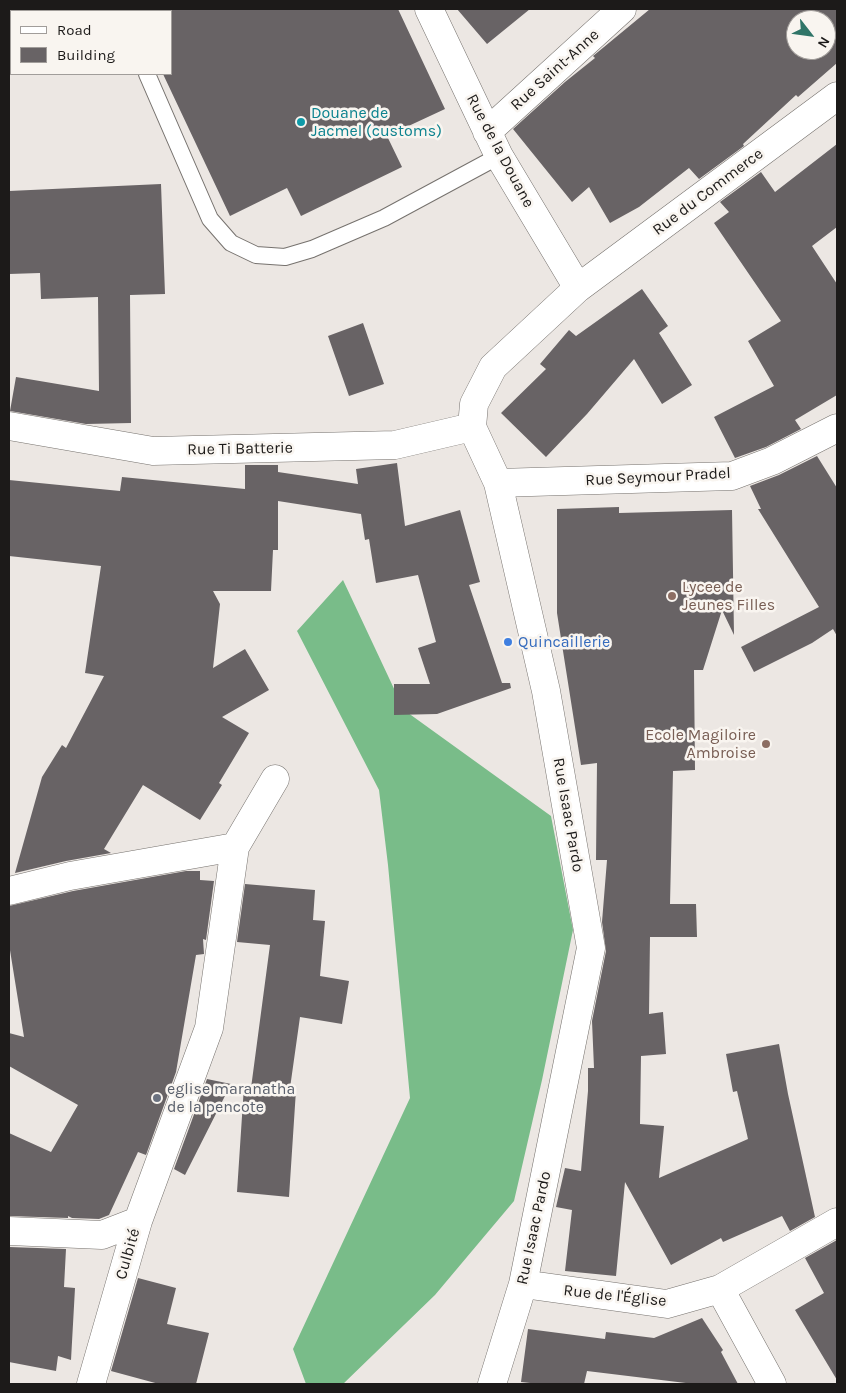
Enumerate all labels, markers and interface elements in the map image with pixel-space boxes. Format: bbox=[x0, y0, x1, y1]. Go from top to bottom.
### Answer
legend bbox=[10, 10, 172, 75]
north arrow bbox=[786, 10, 836, 60]
text: Road bbox=[57, 21, 92, 39]
street label: Rue Saint-Anne bbox=[507, 25, 603, 115]
text: N bbox=[814, 34, 833, 51]
text: Building bbox=[57, 46, 115, 64]
street label: Rue de la Douane bbox=[462, 91, 538, 211]
place label: Douane de Jacmel (customs) bbox=[311, 103, 442, 141]
marker: Douane de Jacmel (customs) bbox=[295, 116, 307, 128]
street label: Rue du Commerce bbox=[649, 144, 767, 240]
street label: Rue Ti Batterie bbox=[187, 438, 293, 460]
street label: Rue Seymour Pradel bbox=[585, 464, 731, 490]
place label: Lycee de Jeunes Filles bbox=[682, 577, 775, 615]
marker: Lycee de Jeunes Filles bbox=[666, 590, 678, 602]
place label: Quincaillerie bbox=[518, 632, 610, 652]
marker: Quincaillerie bbox=[502, 636, 514, 648]
place label: Ecole Magiloire Ambroise bbox=[645, 725, 756, 763]
marker: Ecole Magiloire Ambroise bbox=[760, 738, 772, 750]
street label: Rue Isaac Pardo bbox=[548, 756, 588, 874]
place label: eglise maranatha de la pencote bbox=[167, 1079, 295, 1117]
marker: eglise maranatha de la pencote bbox=[151, 1092, 163, 1104]
street label: Rue Isaac Pardo bbox=[513, 1169, 555, 1287]
street label: Culbité bbox=[112, 1226, 144, 1282]
street label: Rue de l'Église bbox=[563, 1281, 667, 1311]

